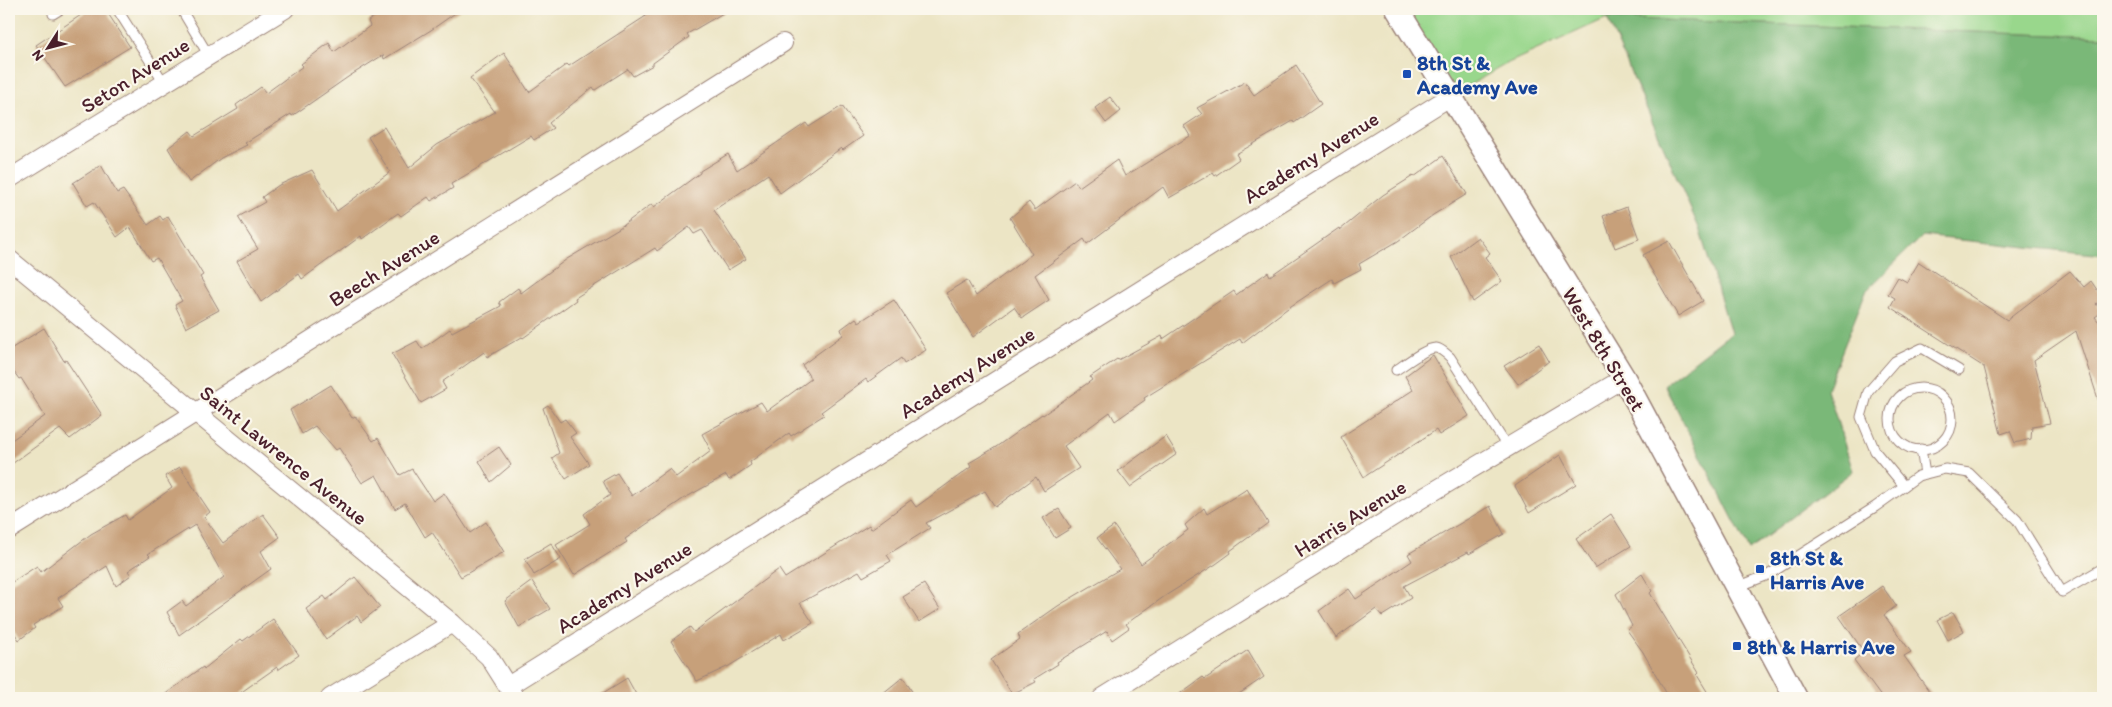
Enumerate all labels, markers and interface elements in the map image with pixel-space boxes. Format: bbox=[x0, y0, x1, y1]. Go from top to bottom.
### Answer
north arrow bbox=[22, 22, 72, 72]
street label: Seton Avenue bbox=[76, 32, 194, 118]
text: N bbox=[28, 47, 48, 64]
place label: 8th St & Academy Ave bbox=[1416, 50, 1538, 100]
marker: 8th St & Academy Ave bbox=[1401, 68, 1413, 80]
street label: Academy Avenue bbox=[1239, 105, 1383, 209]
street label: Beech Avenue bbox=[324, 224, 444, 312]
street label: West 8th Street bbox=[1557, 282, 1651, 416]
street label: Academy Avenue bbox=[895, 320, 1039, 424]
street label: Saint Lawrence Avenue bbox=[195, 380, 373, 530]
street label: Harris Avenue bbox=[1289, 474, 1411, 562]
street label: Academy Avenue bbox=[552, 535, 696, 639]
place label: 8th St & Harris Ave bbox=[1770, 545, 1864, 594]
marker: 8th St & Harris Ave bbox=[1754, 563, 1766, 575]
place label: 8th & Harris Ave bbox=[1747, 634, 1895, 659]
marker: 8th & Harris Ave bbox=[1731, 640, 1743, 652]

